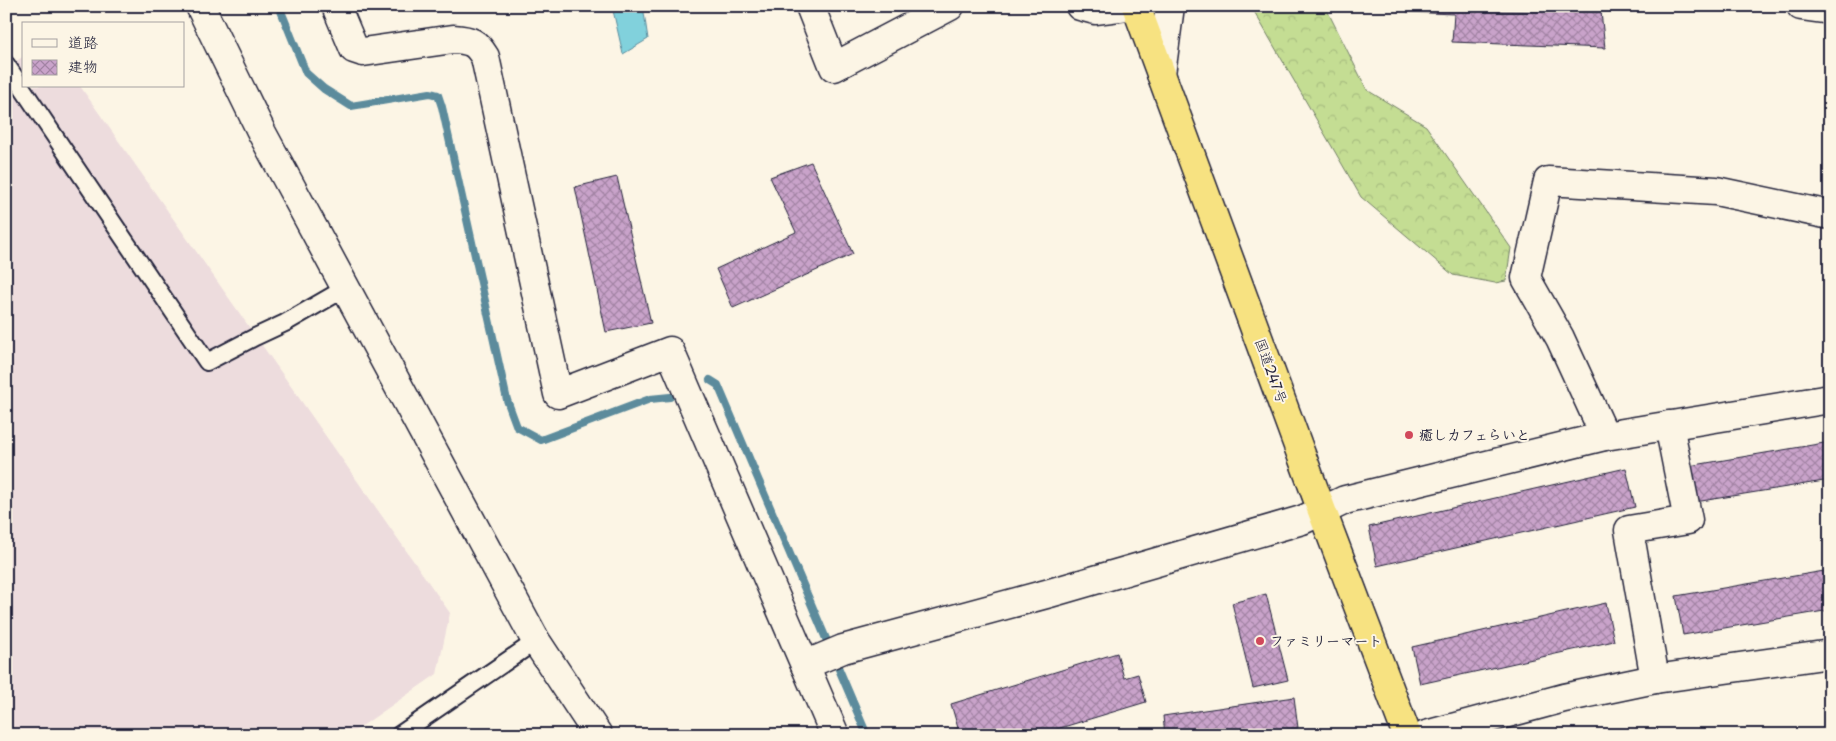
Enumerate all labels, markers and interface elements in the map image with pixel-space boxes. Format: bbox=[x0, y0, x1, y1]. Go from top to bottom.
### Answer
legend bbox=[22, 22, 185, 88]
text: 道路 bbox=[68, 30, 98, 53]
text: 建物 bbox=[68, 54, 98, 77]
street label: 国道247号 bbox=[1250, 335, 1293, 406]
place label: 癒しカフェらいと bbox=[1419, 424, 1530, 445]
marker: 癒しカフェらいと bbox=[1403, 429, 1415, 441]
place label: ファミリーマート bbox=[1270, 630, 1383, 651]
marker: ファミリーマート bbox=[1254, 635, 1266, 647]

